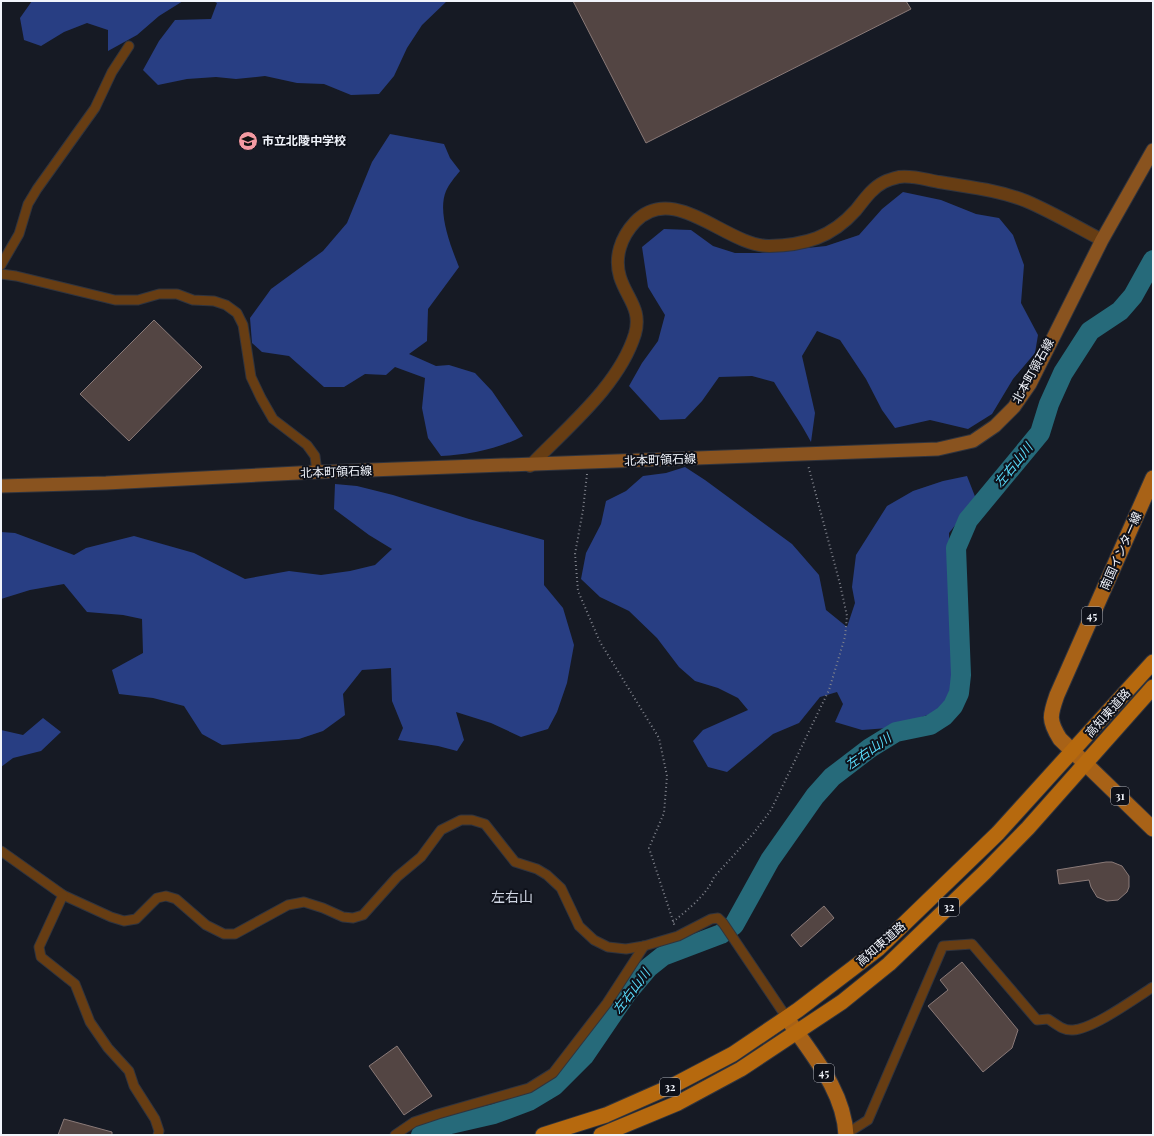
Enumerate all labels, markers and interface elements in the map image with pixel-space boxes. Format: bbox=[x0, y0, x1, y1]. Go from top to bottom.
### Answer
school or university icon: 市立北陵中学校 bbox=[237, 130, 259, 152]
place label: 市立北陵中学校 bbox=[262, 132, 346, 148]
street label: 北本町領石線 bbox=[1008, 335, 1057, 406]
water label: 左右山川 bbox=[990, 438, 1037, 490]
street label: 北本町領石線 bbox=[624, 450, 696, 468]
street label: 北本町領石線 bbox=[300, 462, 372, 480]
street label: 南国インター線 bbox=[1096, 509, 1144, 592]
road number: 45 bbox=[1082, 607, 1102, 625]
street label: 高知東道路 bbox=[1081, 685, 1133, 740]
water label: 左右山川 bbox=[842, 728, 896, 772]
road number: 31 bbox=[1111, 787, 1129, 805]
district label: 左右山 bbox=[491, 887, 533, 906]
road number: 32 bbox=[939, 898, 959, 916]
street label: 高知東道路 bbox=[852, 918, 908, 969]
water label: 左右山川 bbox=[608, 963, 654, 1017]
road number: 45 bbox=[814, 1064, 834, 1082]
road number: 32 bbox=[660, 1078, 680, 1096]

